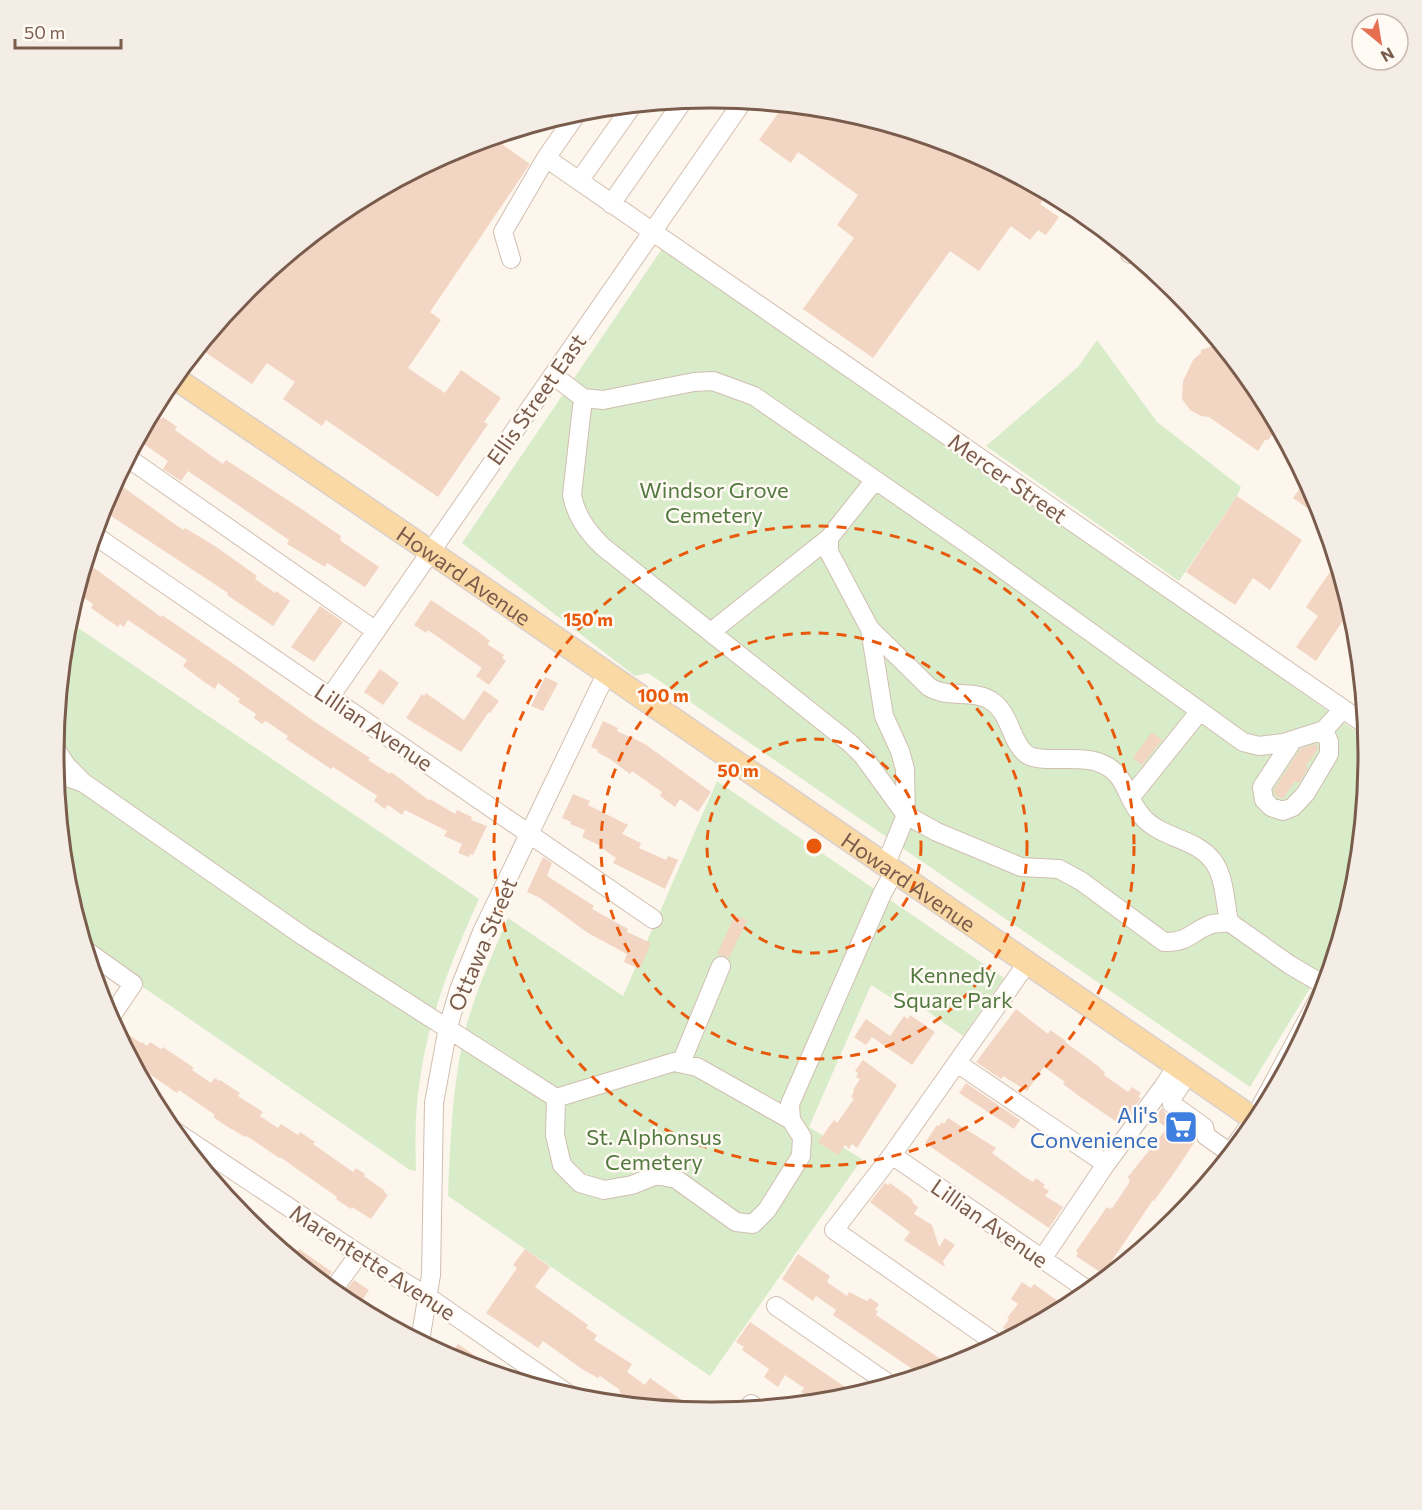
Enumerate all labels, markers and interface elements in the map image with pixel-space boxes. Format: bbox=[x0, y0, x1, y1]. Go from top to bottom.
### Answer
scale bar bbox=[15, 12, 122, 50]
north arrow bbox=[1350, 12, 1410, 72]
text: 50 m bbox=[24, 21, 65, 43]
text: N bbox=[1378, 44, 1398, 67]
street label: Ellis Street East bbox=[481, 328, 591, 470]
street label: Mercer Street bbox=[943, 427, 1073, 529]
park label: Windsor Grove Cemetery bbox=[639, 476, 789, 528]
street label: Howard Avenue bbox=[392, 519, 537, 631]
text: 150 m bbox=[563, 608, 613, 630]
street label: Lillian Avenue bbox=[310, 678, 438, 776]
text: 100 m bbox=[637, 684, 689, 706]
text: 50 m bbox=[717, 759, 759, 781]
street label: Howard Avenue bbox=[837, 826, 981, 937]
centre of rings bbox=[804, 836, 824, 856]
street label: Ottawa Street bbox=[442, 873, 522, 1015]
park label: Kennedy Square Park bbox=[893, 961, 1013, 1013]
place label: Ali's Convenience bbox=[1030, 1101, 1158, 1153]
supermarket icon: Ali's Convenience bbox=[1163, 1109, 1199, 1145]
park label: St. Alphonsus Cemetery bbox=[586, 1123, 722, 1175]
street label: Lillian Avenue bbox=[926, 1173, 1054, 1273]
street label: Marentette Avenue bbox=[285, 1198, 461, 1326]

